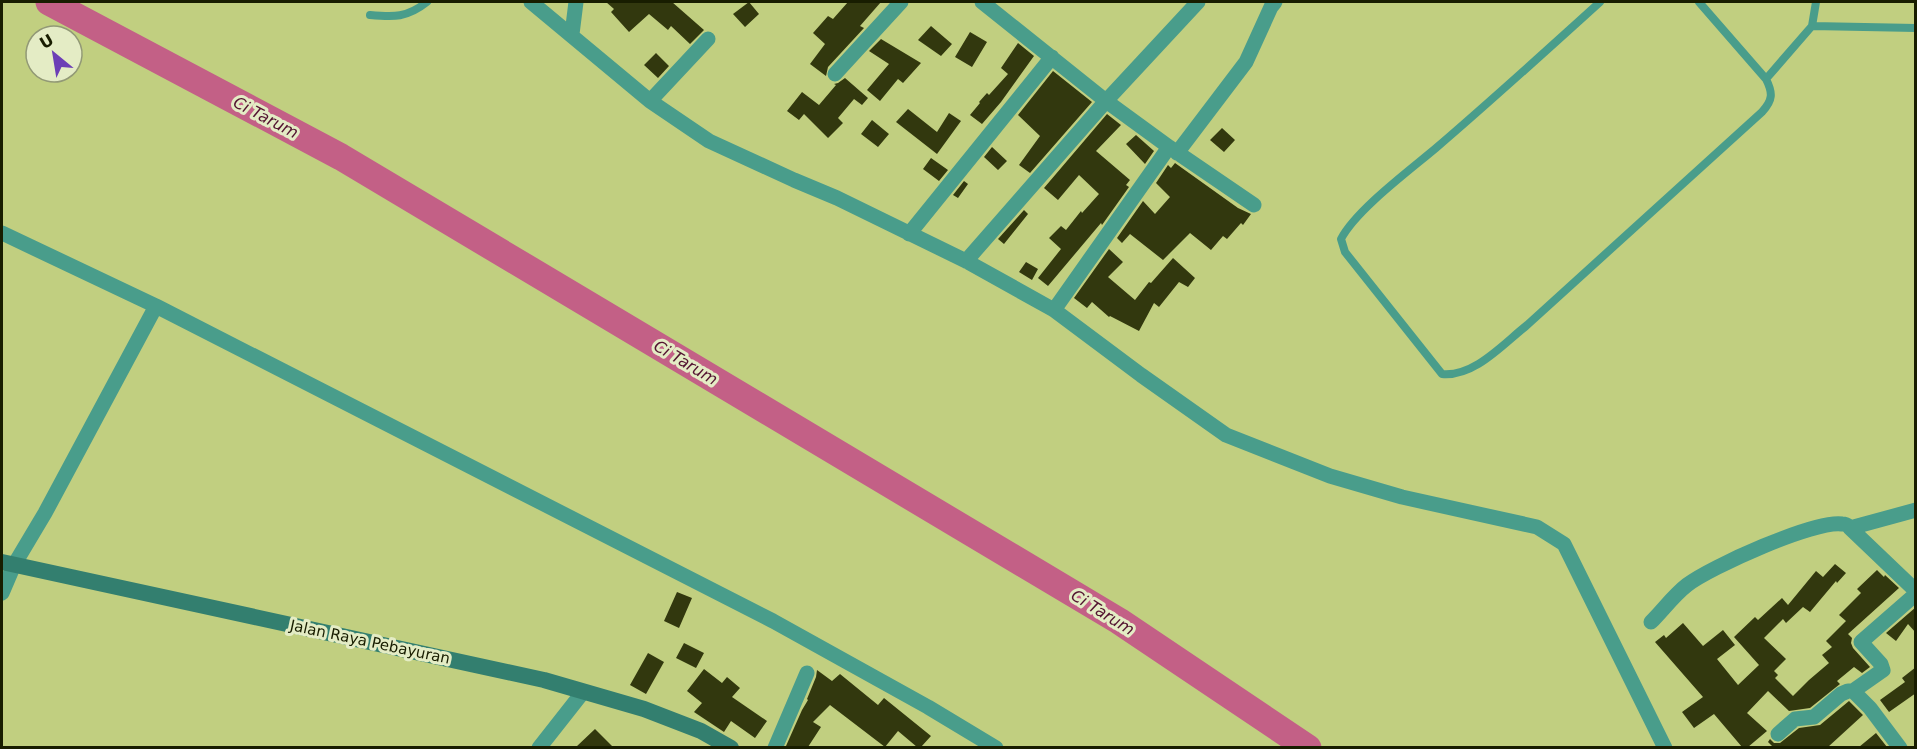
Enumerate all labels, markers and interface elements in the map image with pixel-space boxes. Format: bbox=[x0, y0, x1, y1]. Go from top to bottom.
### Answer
north arrow bbox=[24, 24, 84, 84]
text: U bbox=[36, 30, 57, 53]
water label: Ci Tarum bbox=[230, 92, 302, 142]
water label: Ci Tarum bbox=[650, 336, 721, 389]
water label: Ci Tarum bbox=[1068, 586, 1138, 639]
street label: Jalan Raya Pebayuran bbox=[287, 616, 452, 668]

